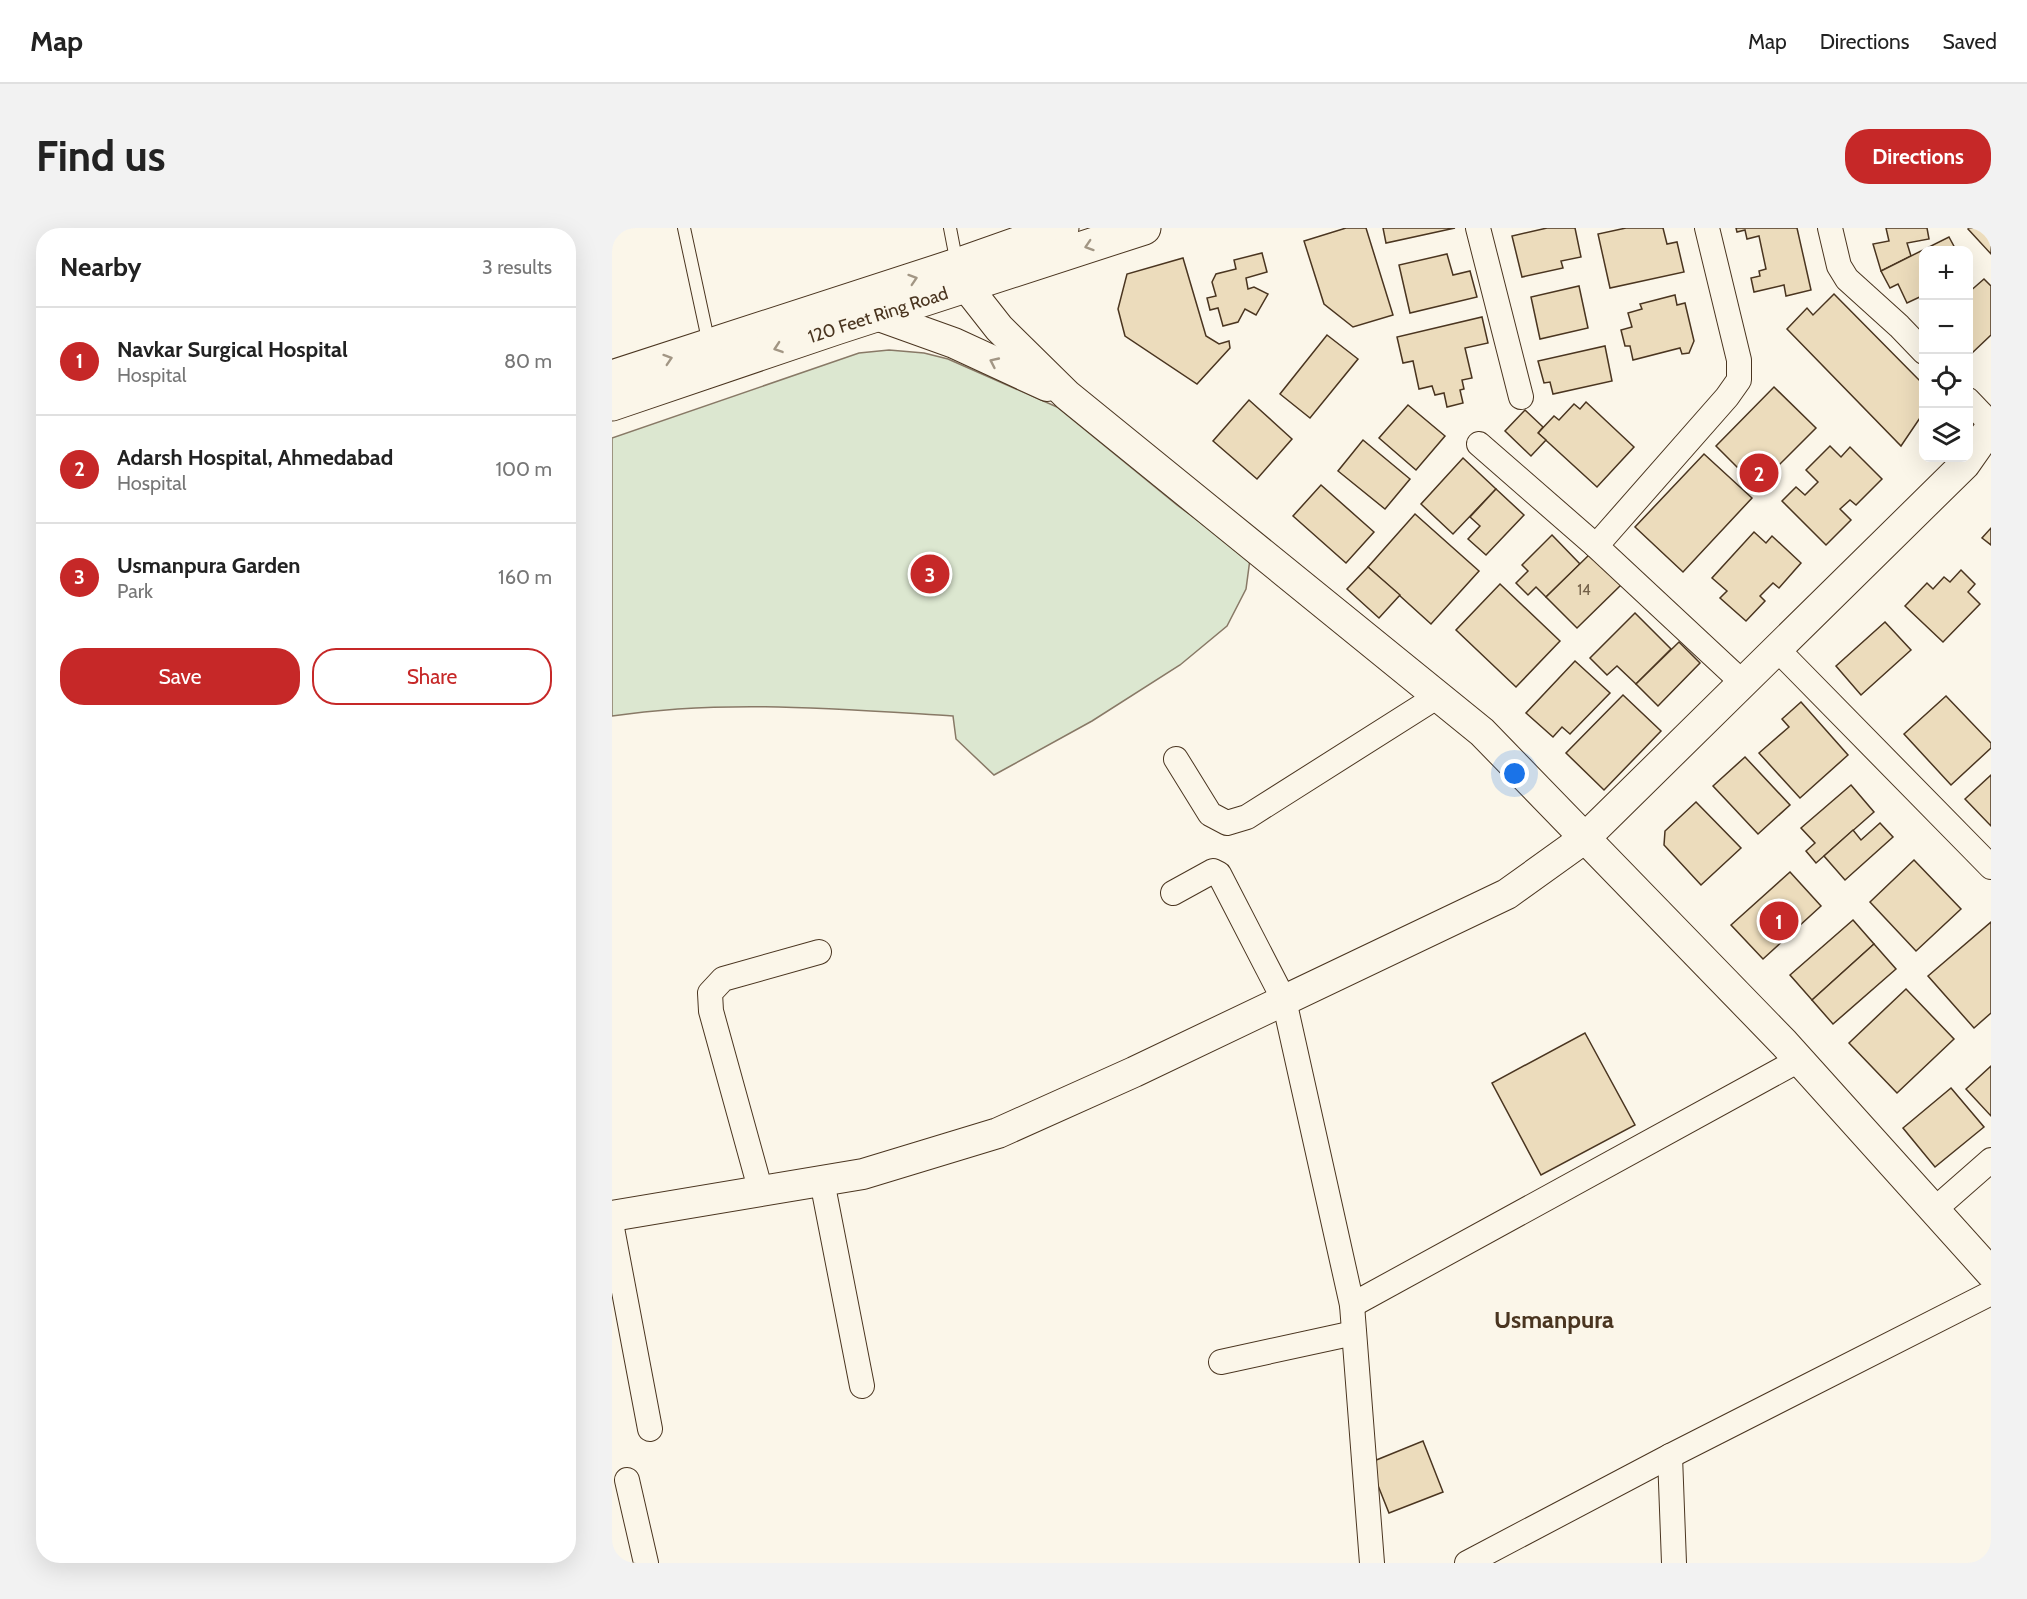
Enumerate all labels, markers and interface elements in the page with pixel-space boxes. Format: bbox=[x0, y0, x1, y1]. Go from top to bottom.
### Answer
text: Map bbox=[30, 24, 83, 58]
text: Map bbox=[1748, 29, 1787, 54]
text: Directions bbox=[1820, 29, 1909, 54]
text: Saved bbox=[1942, 29, 1997, 54]
button: Directions bbox=[1845, 129, 1991, 184]
text: Find us bbox=[36, 130, 165, 182]
one-way arrow bbox=[1084, 239, 1095, 251]
map controls bbox=[1919, 246, 1973, 462]
button: + bbox=[1919, 246, 1973, 300]
text: Nearby bbox=[60, 251, 141, 283]
text: 3 results bbox=[482, 255, 552, 279]
one-way arrow bbox=[907, 274, 918, 286]
street label: 120 Feet Ring Road bbox=[805, 282, 951, 348]
button: − bbox=[1919, 300, 1973, 354]
text: Navkar Surgical Hospital bbox=[117, 336, 348, 363]
one-way arrow bbox=[773, 340, 784, 353]
text: 1 bbox=[76, 349, 83, 373]
text: 80 m bbox=[504, 349, 552, 373]
one-way arrow bbox=[662, 354, 673, 366]
button: locate bbox=[1919, 354, 1973, 408]
one-way arrow bbox=[990, 357, 1001, 369]
text: Hospital bbox=[117, 363, 187, 387]
button: layers bbox=[1919, 408, 1973, 462]
text: Adarsh Hospital, Ahmedabad bbox=[117, 444, 393, 471]
pin: 2 bbox=[1740, 450, 1778, 496]
text: 2 bbox=[74, 457, 85, 481]
text: 100 m bbox=[496, 457, 552, 481]
text: Hospital bbox=[117, 471, 187, 495]
text: Usmanpura Garden bbox=[117, 552, 300, 579]
pin: 3 bbox=[910, 552, 950, 596]
text: 3 bbox=[74, 565, 85, 589]
text: 160 m bbox=[498, 565, 552, 589]
text: Park bbox=[117, 579, 153, 603]
house number: 14 bbox=[1577, 581, 1591, 599]
button: Save bbox=[60, 648, 300, 705]
button: Share bbox=[312, 648, 552, 705]
your location bbox=[1500, 759, 1529, 788]
pin: 1 bbox=[1760, 898, 1798, 944]
district label: Usmanpura bbox=[1494, 1305, 1614, 1334]

